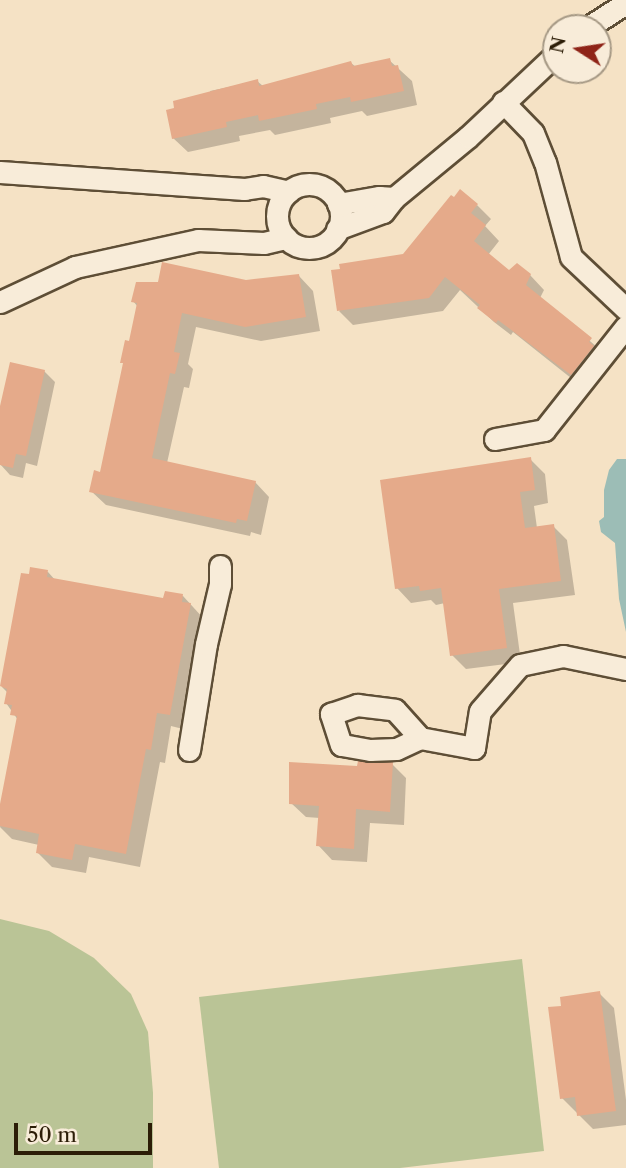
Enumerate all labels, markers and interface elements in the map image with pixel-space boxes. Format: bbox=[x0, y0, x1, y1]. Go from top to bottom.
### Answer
north arrow bbox=[542, 14, 612, 84]
text: N bbox=[545, 34, 571, 55]
scale bar bbox=[18, 1108, 156, 1152]
text: 50 m bbox=[27, 1122, 77, 1147]

